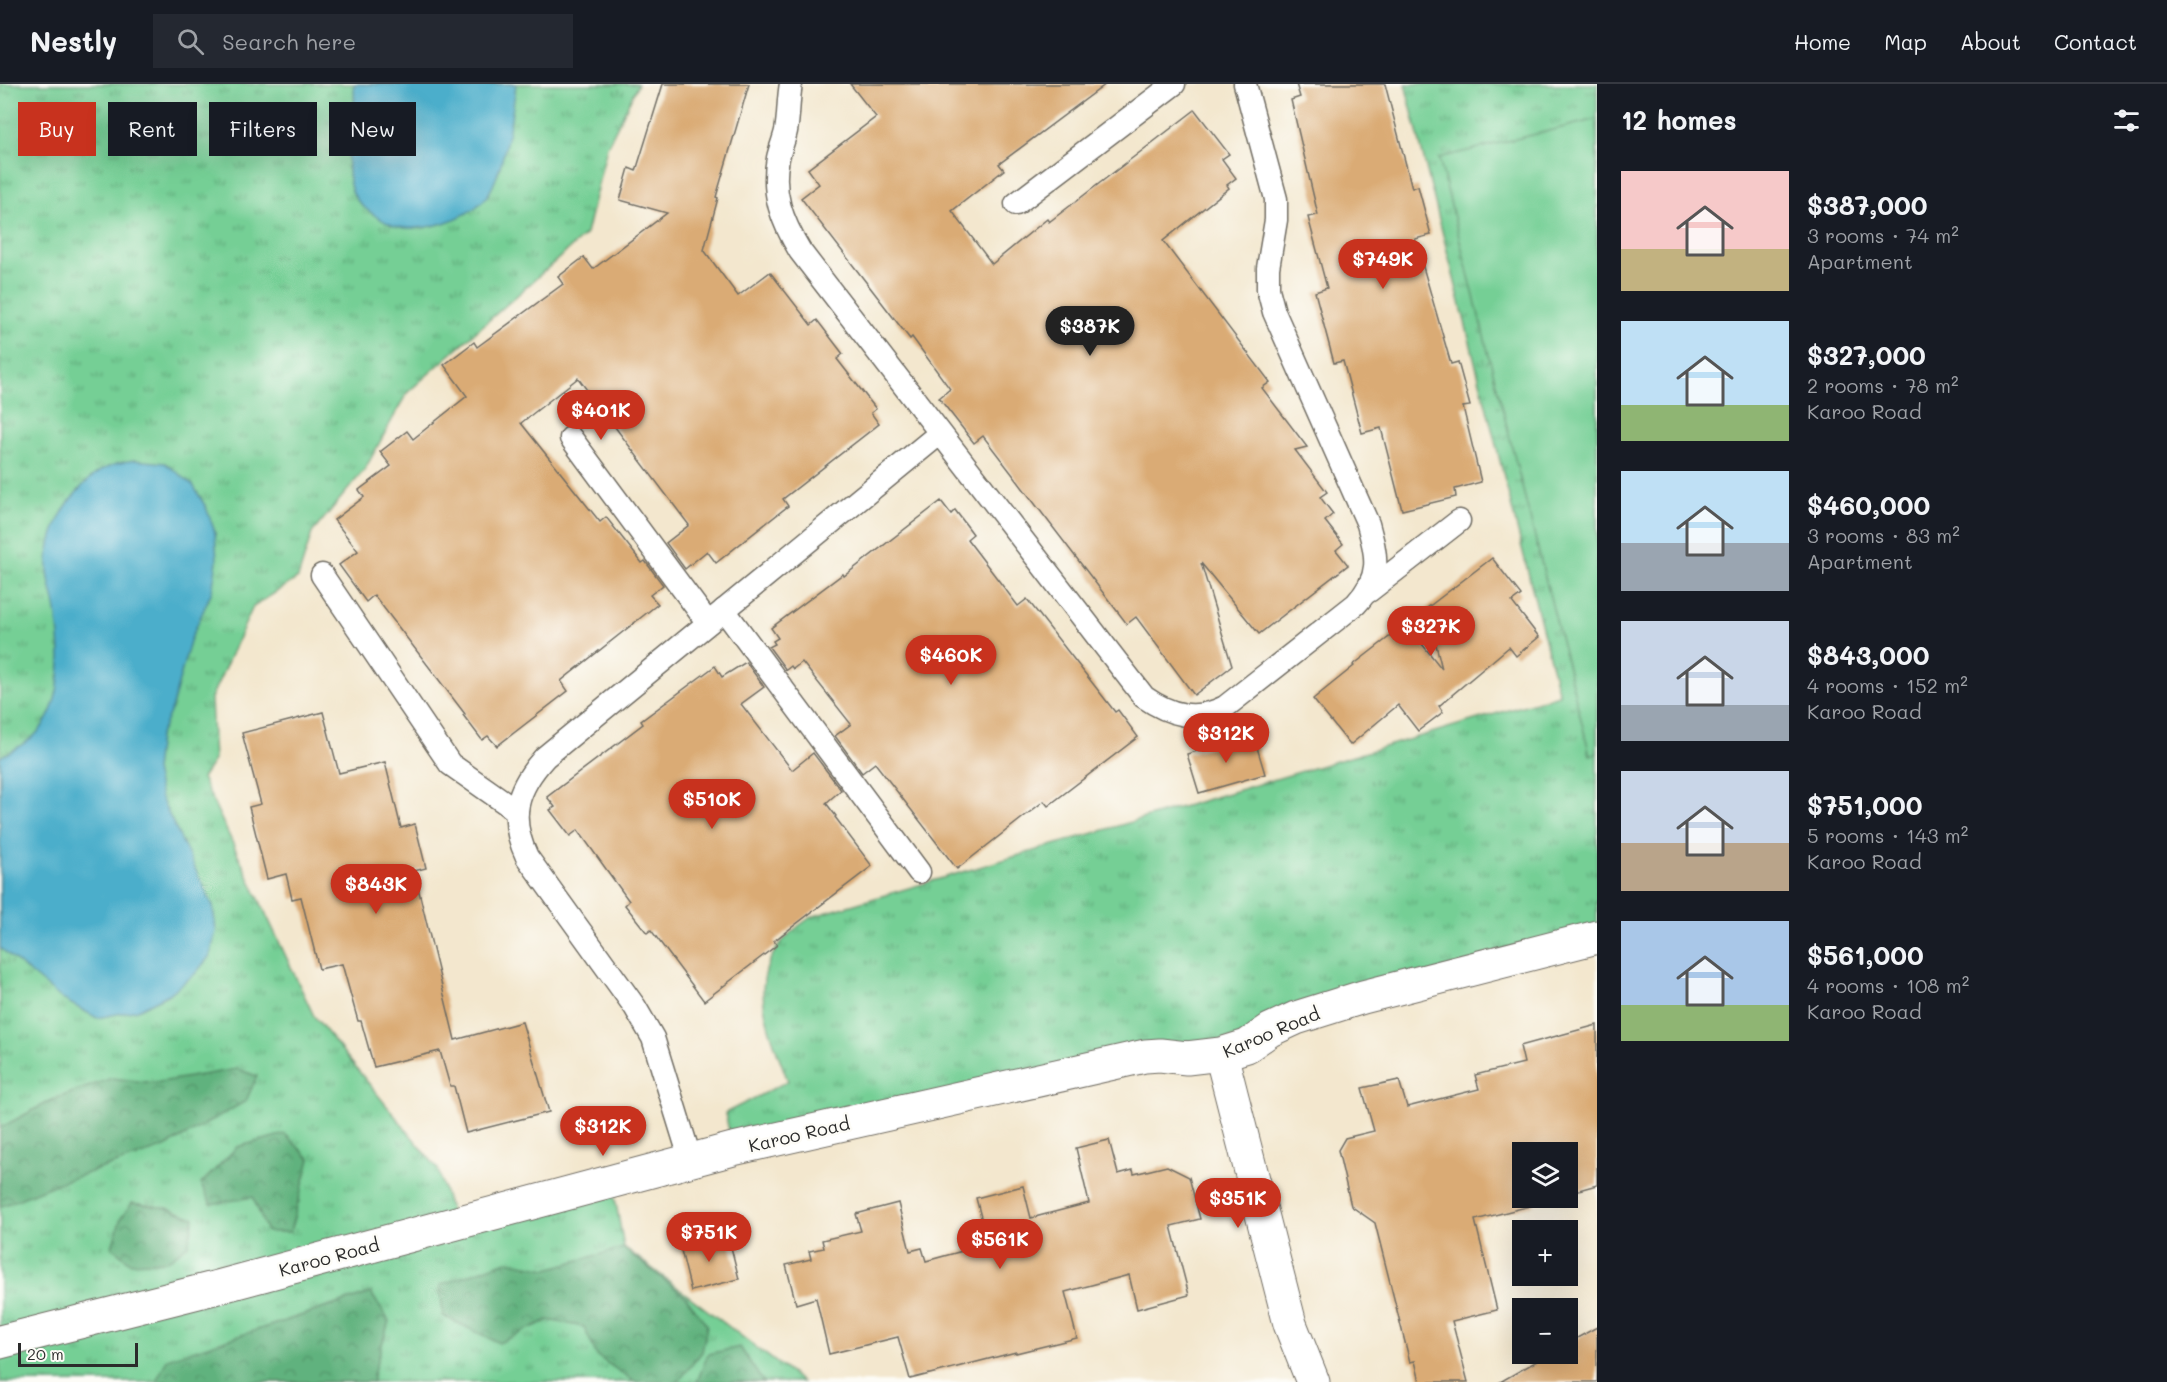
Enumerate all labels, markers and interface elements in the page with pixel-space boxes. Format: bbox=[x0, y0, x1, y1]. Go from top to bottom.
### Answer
search box bbox=[153, 14, 573, 68]
text: Nestly bbox=[30, 23, 117, 59]
icon: search bbox=[174, 25, 207, 58]
text: Search here bbox=[222, 27, 356, 56]
text: Home bbox=[1794, 28, 1851, 55]
text: Map bbox=[1884, 28, 1927, 55]
text: About bbox=[1960, 28, 2021, 55]
text: Contact bbox=[2054, 28, 2137, 55]
chip: Buy bbox=[18, 102, 96, 156]
chip: Rent bbox=[108, 102, 197, 156]
chip: Filters bbox=[209, 102, 317, 156]
chip: New bbox=[329, 102, 416, 156]
text: 12 homes bbox=[1621, 103, 1737, 137]
icon: filters bbox=[2110, 104, 2143, 137]
text: $387,000 bbox=[1807, 188, 1927, 222]
icon: home bbox=[1669, 195, 1741, 267]
text: 3 rooms · 74 m² bbox=[1807, 222, 1959, 248]
pin: $749K bbox=[1341, 239, 1425, 290]
text: $749K bbox=[1352, 245, 1414, 271]
text: Apartment bbox=[1807, 248, 1913, 274]
pin: $387K bbox=[1048, 306, 1132, 357]
text: $387K bbox=[1059, 312, 1121, 338]
text: $327,000 bbox=[1807, 338, 1926, 372]
icon: home bbox=[1669, 345, 1741, 417]
text: 2 rooms · 78 m² bbox=[1807, 372, 1959, 398]
pin: $401K bbox=[559, 390, 643, 441]
text: $401K bbox=[571, 396, 631, 422]
text: Karoo Road bbox=[1807, 398, 1922, 424]
text: $460,000 bbox=[1807, 488, 1930, 522]
icon: home bbox=[1669, 495, 1741, 567]
text: 3 rooms · 83 m² bbox=[1807, 522, 1960, 548]
text: Apartment bbox=[1807, 548, 1913, 574]
pin: $327K bbox=[1389, 606, 1473, 657]
text: $327K bbox=[1401, 612, 1461, 638]
pin: $460K bbox=[909, 635, 993, 686]
text: $843,000 bbox=[1807, 638, 1929, 672]
text: $460K bbox=[919, 641, 983, 667]
icon: home bbox=[1669, 645, 1741, 717]
text: 4 rooms · 152 m² bbox=[1807, 672, 1968, 698]
text: Karoo Road bbox=[1807, 698, 1922, 724]
pin: $312K bbox=[1184, 713, 1268, 764]
text: $312K bbox=[1197, 719, 1255, 745]
pin: $510K bbox=[670, 779, 754, 830]
text: $510K bbox=[683, 785, 741, 811]
text: $751,000 bbox=[1807, 788, 1922, 822]
icon: home bbox=[1669, 795, 1741, 867]
text: 5 rooms · 143 m² bbox=[1807, 822, 1968, 848]
text: Karoo Road bbox=[1807, 848, 1922, 874]
pin: $843K bbox=[334, 864, 418, 915]
text: $843K bbox=[345, 870, 407, 896]
text: $561,000 bbox=[1807, 938, 1924, 972]
icon: home bbox=[1669, 945, 1741, 1017]
text: 4 rooms · 108 m² bbox=[1807, 972, 1969, 998]
text: Karoo Road bbox=[1807, 998, 1922, 1024]
street label: Karoo Road bbox=[1219, 1001, 1323, 1063]
pin: $312K bbox=[561, 1106, 645, 1157]
street label: Karoo Road bbox=[746, 1111, 852, 1157]
text: $312K bbox=[574, 1112, 632, 1138]
map controls bbox=[1512, 1142, 1578, 1364]
button: layers bbox=[1512, 1142, 1578, 1208]
pin: $351K bbox=[1196, 1178, 1280, 1229]
text: $351K bbox=[1209, 1184, 1267, 1210]
pin: $751K bbox=[667, 1212, 751, 1263]
text: $751K bbox=[680, 1218, 738, 1244]
pin: $561K bbox=[958, 1219, 1042, 1270]
button: + bbox=[1512, 1220, 1578, 1286]
text: $561K bbox=[971, 1225, 1029, 1251]
street label: Karoo Road bbox=[276, 1232, 382, 1282]
button: − bbox=[1512, 1298, 1578, 1364]
scale bar bbox=[18, 1340, 138, 1368]
text: 20 m bbox=[27, 1343, 64, 1364]

